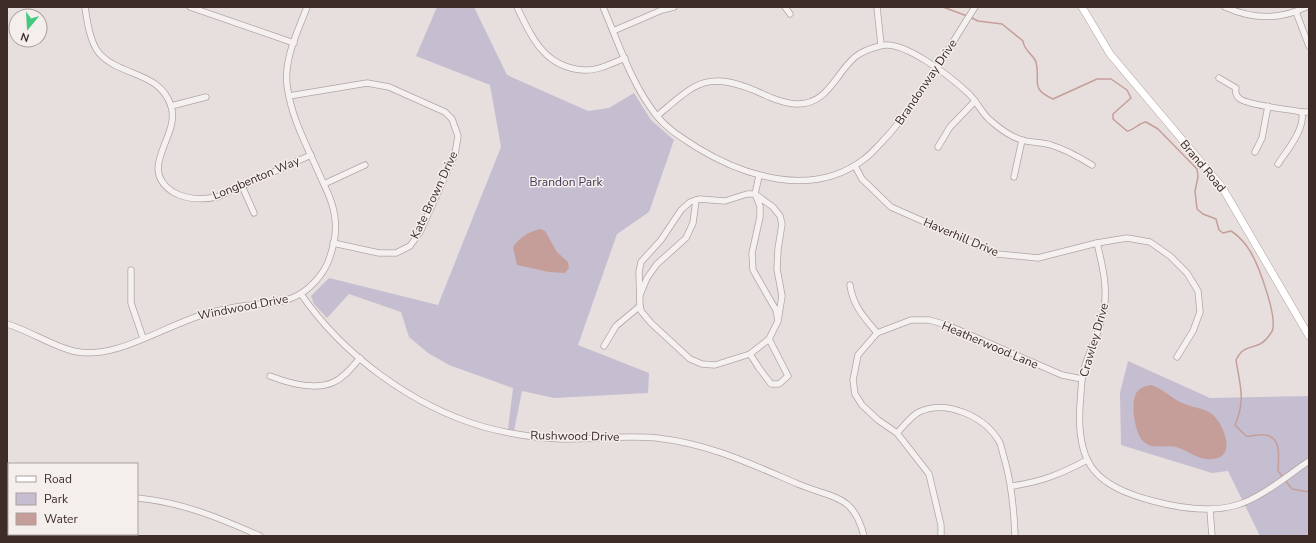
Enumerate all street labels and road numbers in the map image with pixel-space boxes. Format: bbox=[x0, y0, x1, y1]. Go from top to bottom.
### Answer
street label: Brandonway Drive bbox=[891, 36, 961, 128]
street label: Brand Road bbox=[1176, 137, 1230, 195]
street label: Kate Brown Drive bbox=[407, 149, 461, 241]
street label: Longbenton Way bbox=[210, 152, 303, 204]
street label: Haverhill Drive bbox=[921, 214, 1001, 260]
street label: Windwood Drive bbox=[196, 290, 290, 324]
street label: Crawley Drive bbox=[1076, 301, 1112, 379]
street label: Heatherwood Lane bbox=[939, 317, 1041, 373]
street label: Rushwood Drive bbox=[530, 427, 620, 445]

